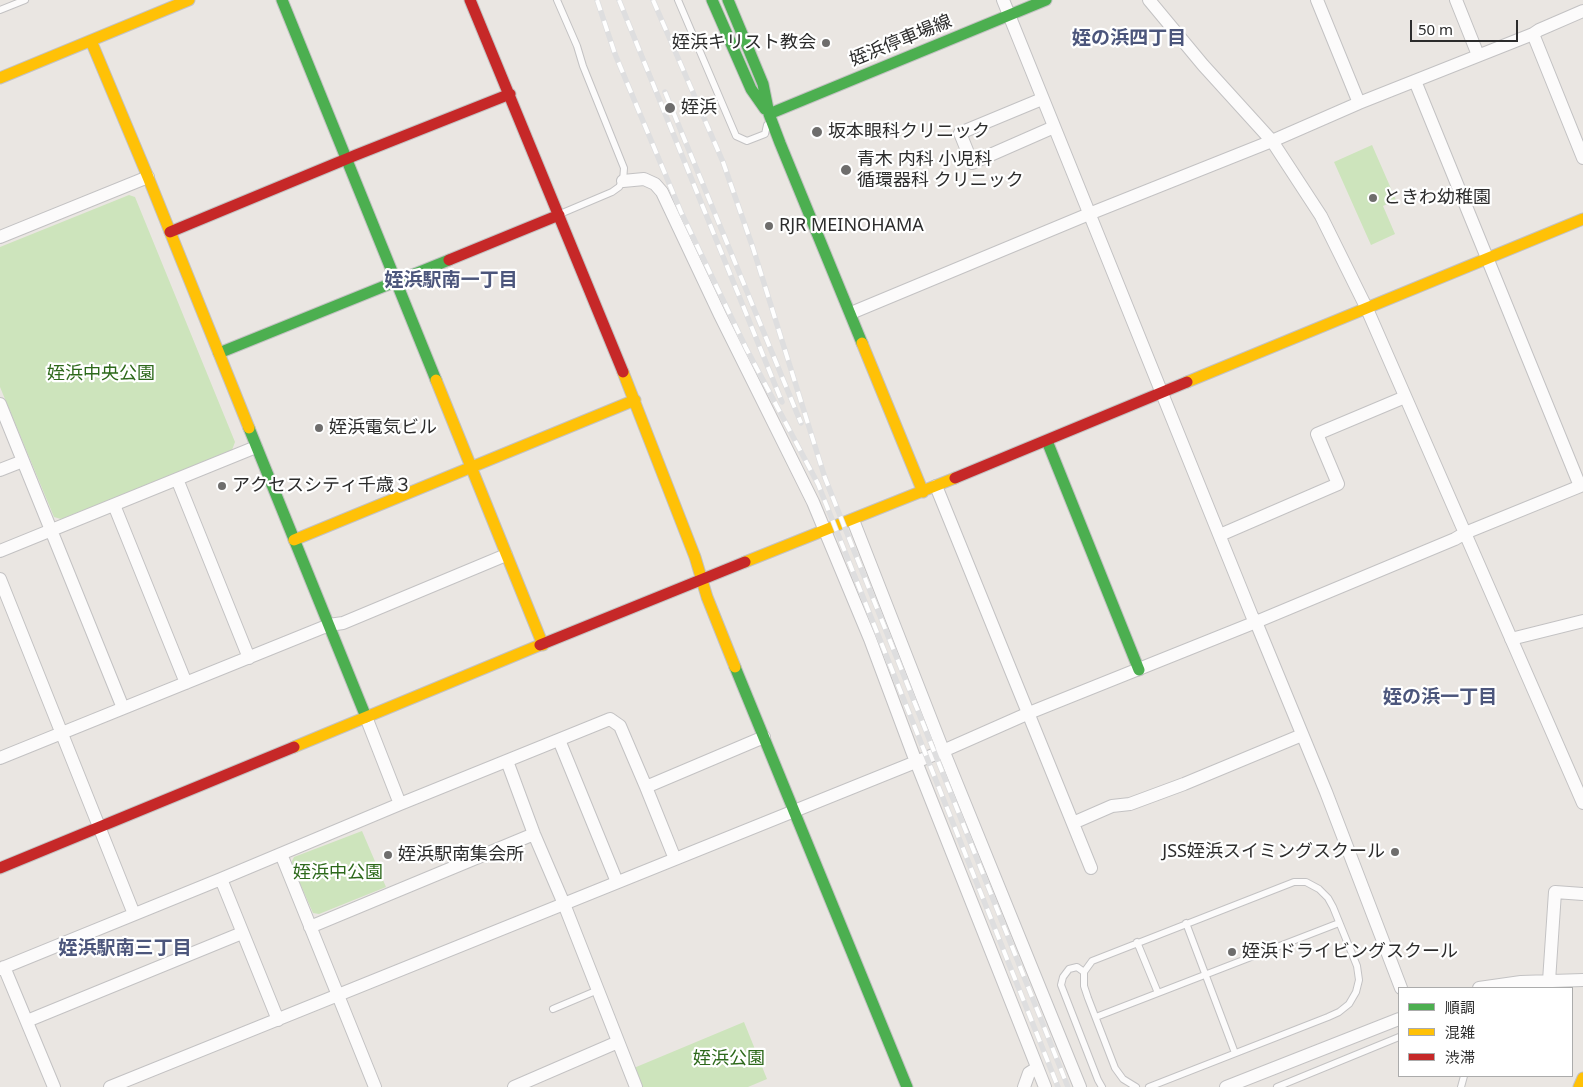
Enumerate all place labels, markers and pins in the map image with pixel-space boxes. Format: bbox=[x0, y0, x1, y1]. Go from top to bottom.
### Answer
place label: 姪浜キリスト教会 bbox=[672, 32, 816, 54]
marker: 姪浜キリスト教会 bbox=[820, 37, 832, 49]
place label: 姪浜 bbox=[681, 97, 717, 119]
marker: 姪浜 bbox=[663, 101, 677, 115]
place label: 坂本眼科クリニック bbox=[828, 121, 990, 143]
marker: 坂本眼科クリニック bbox=[810, 125, 824, 139]
place label: 青木 内科 小児科 循環器科 クリニック bbox=[857, 149, 1024, 192]
marker: 青木 内科 小児科 循環器科 クリニック bbox=[839, 163, 853, 177]
place label: ときわ幼稚園 bbox=[1383, 187, 1491, 209]
marker: ときわ幼稚園 bbox=[1367, 192, 1379, 204]
place label: RJR MEINOHAMA bbox=[779, 215, 924, 237]
marker: RJR MEINOHAMA bbox=[763, 220, 775, 232]
place label: 姪浜電気ビル bbox=[329, 417, 437, 439]
marker: 姪浜電気ビル bbox=[313, 422, 325, 434]
place label: アクセスシティ千歳３ bbox=[232, 475, 412, 497]
marker: アクセスシティ千歳３ bbox=[216, 480, 228, 492]
place label: JSS姪浜スイミングスクール bbox=[1162, 841, 1385, 863]
place label: 姪浜駅南集会所 bbox=[398, 844, 524, 866]
marker: JSS姪浜スイミングスクール bbox=[1389, 846, 1401, 858]
marker: 姪浜駅南集会所 bbox=[382, 849, 394, 861]
place label: 姪浜ドライビングスクール bbox=[1242, 941, 1458, 963]
marker: 姪浜ドライビングスクール bbox=[1226, 946, 1238, 958]

